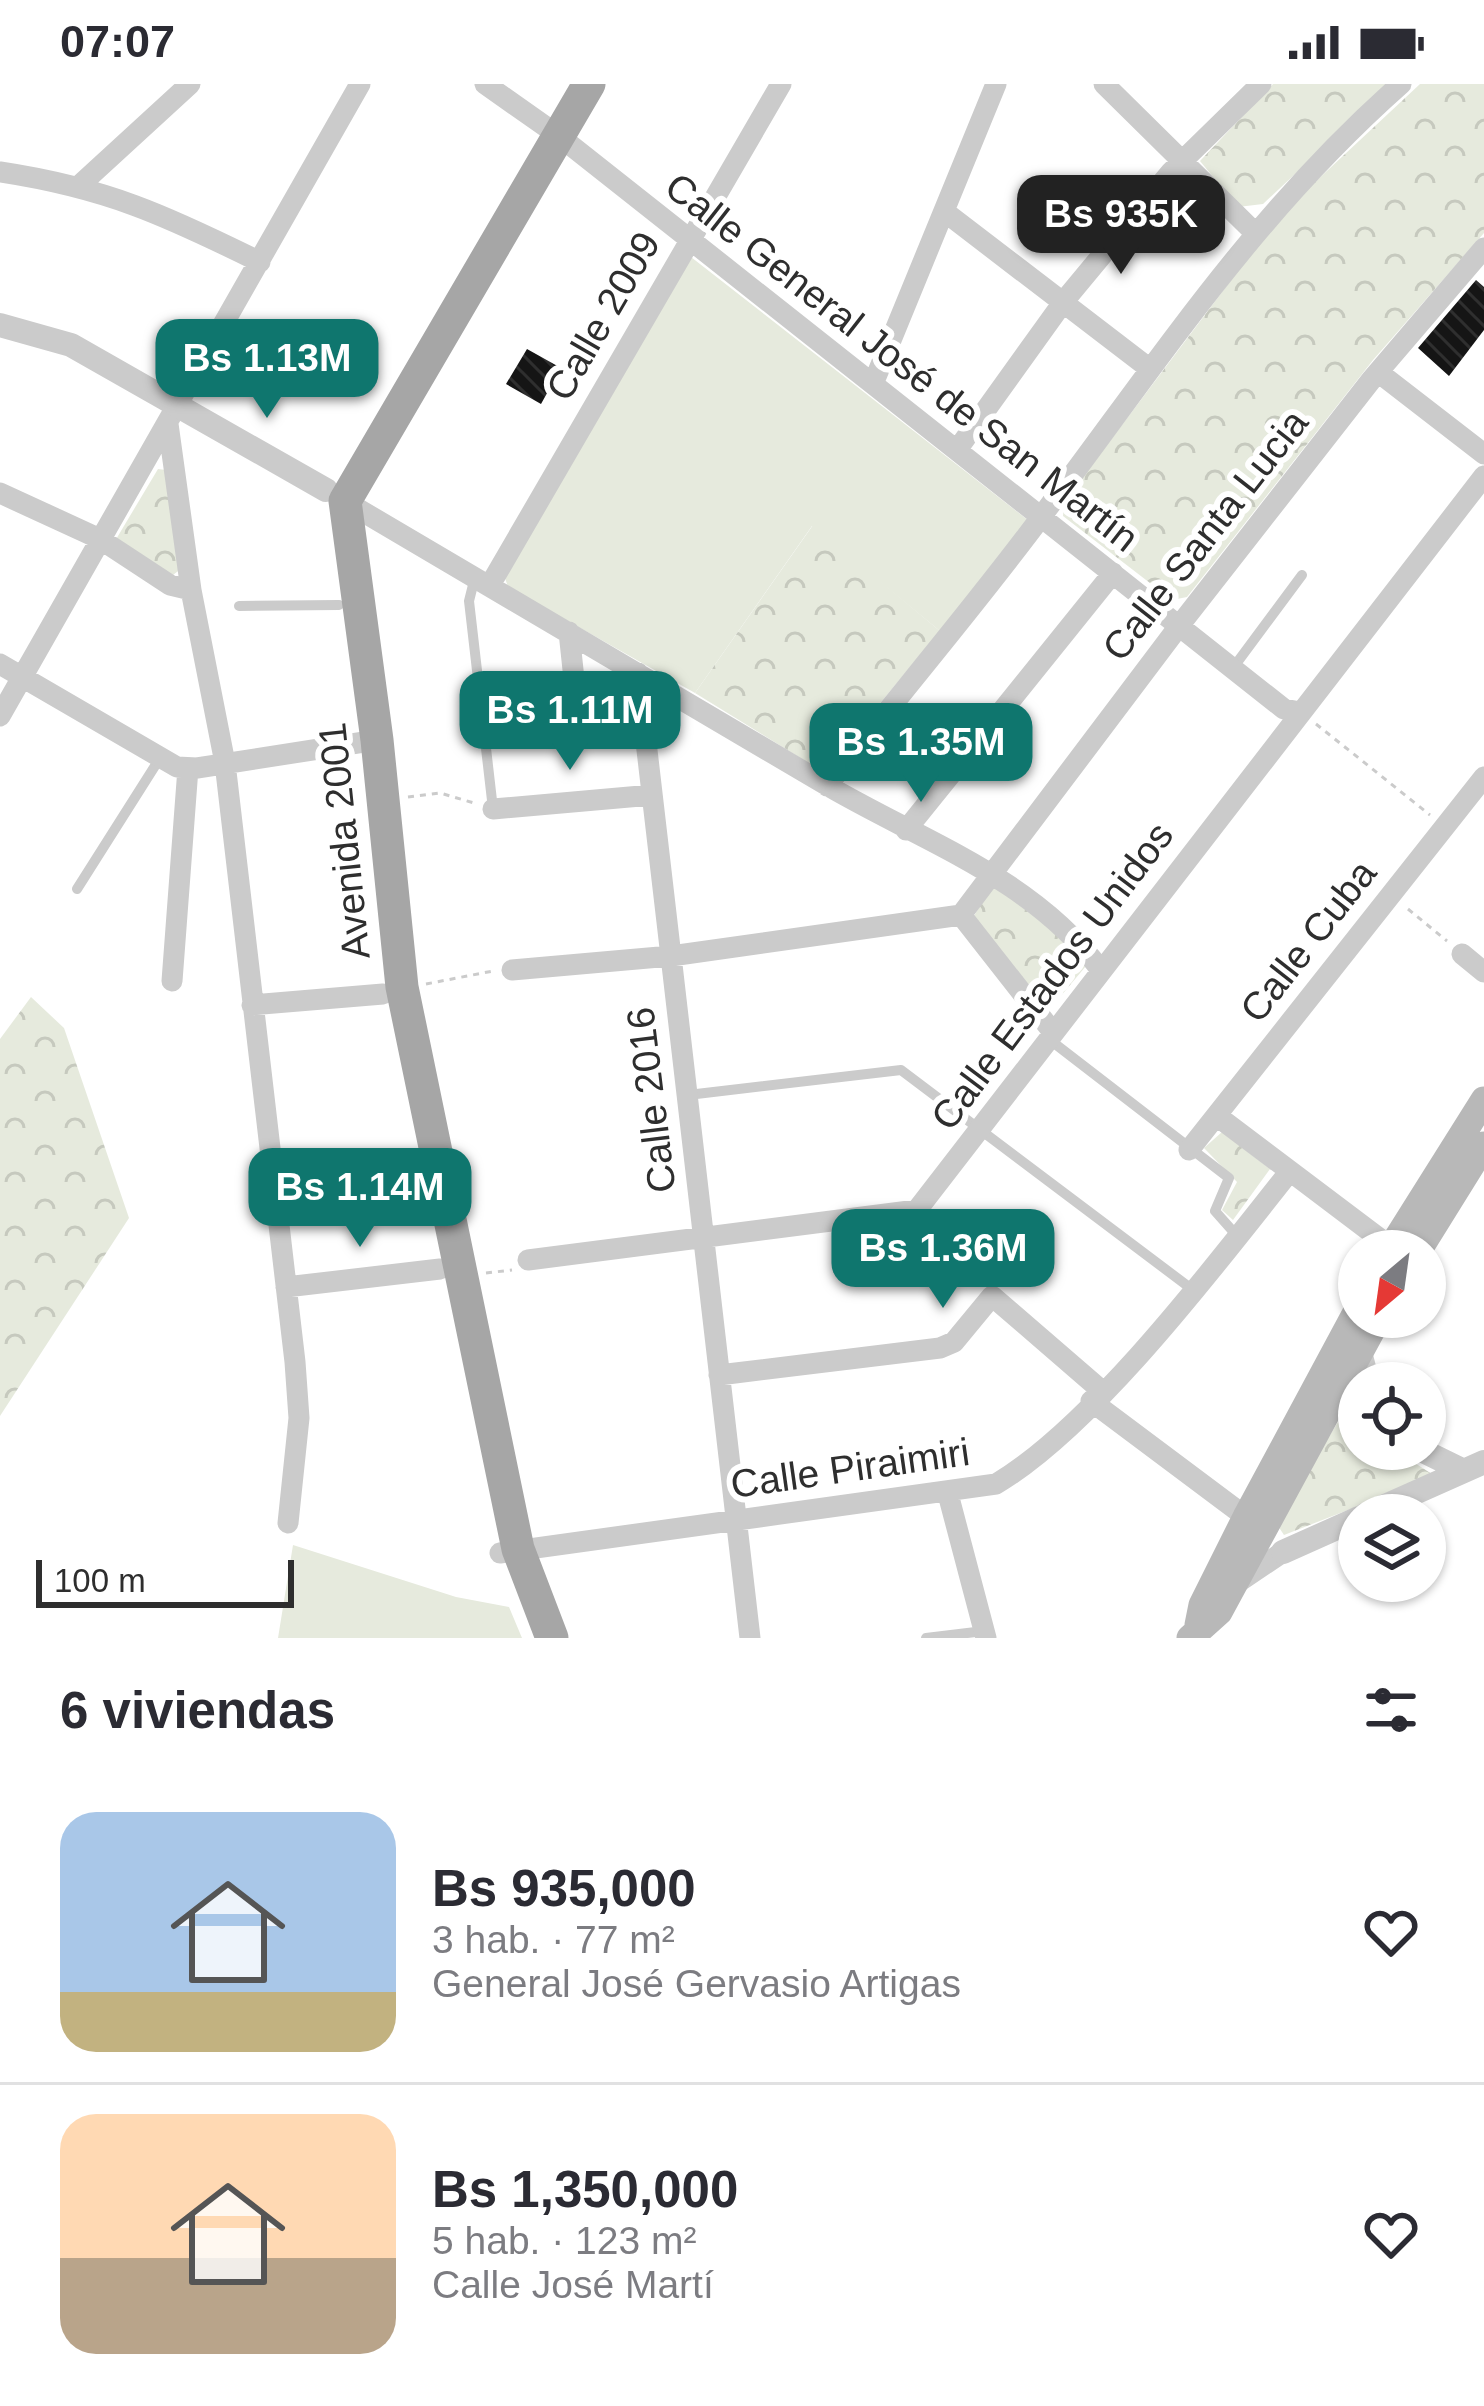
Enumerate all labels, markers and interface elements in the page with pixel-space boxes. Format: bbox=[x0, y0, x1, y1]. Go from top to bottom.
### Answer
text: 07:07 bbox=[60, 16, 175, 67]
street label: Calle General José de San Martín bbox=[657, 164, 1147, 560]
pin: Bs 935K bbox=[1010, 175, 1232, 277]
text: Bs 935K bbox=[1044, 192, 1198, 235]
street label: Calle 2009 bbox=[538, 225, 668, 407]
pin: Bs 1.13M bbox=[143, 319, 391, 421]
text: Bs 1.13M bbox=[182, 336, 352, 379]
street label: Calle Santa Lucia bbox=[1094, 401, 1316, 669]
pin: Bs 1.11M bbox=[446, 671, 694, 773]
text: Bs 1.11M bbox=[487, 688, 653, 731]
pin: Bs 1.35M bbox=[797, 703, 1045, 805]
street label: Avenida 2001 bbox=[310, 720, 378, 962]
text: Bs 1.35M bbox=[836, 720, 1006, 763]
street label: Calle Estados Unidos bbox=[923, 814, 1181, 1138]
street label: Calle Cuba bbox=[1232, 852, 1385, 1030]
street label: Calle 2016 bbox=[618, 1005, 684, 1195]
pin: Bs 1.14M bbox=[236, 1148, 484, 1250]
text: Bs 1.14M bbox=[275, 1165, 445, 1208]
pin: Bs 1.36M bbox=[819, 1209, 1067, 1311]
text: Bs 1.36M bbox=[858, 1226, 1028, 1269]
north arrow bbox=[1338, 1230, 1446, 1338]
map controls bbox=[1338, 1230, 1446, 1602]
button: locate bbox=[1338, 1362, 1446, 1470]
street label: Calle Piraimiri bbox=[728, 1430, 972, 1506]
button: layers bbox=[1338, 1494, 1446, 1602]
scale bar bbox=[36, 1554, 294, 1607]
text: 100 m bbox=[54, 1562, 146, 1599]
icon: filters bbox=[1358, 1677, 1424, 1743]
text: 6 viviendas bbox=[60, 1682, 335, 1739]
icon: home bbox=[156, 1860, 300, 2004]
text: Bs 935,000 bbox=[432, 1860, 696, 1917]
icon: heart bbox=[1358, 1899, 1424, 1965]
text: 3 hab. · 77 m² bbox=[432, 1918, 675, 1961]
text: General José Gervasio Artigas bbox=[432, 1962, 961, 2005]
text: Bs 1,350,000 bbox=[432, 2161, 738, 2218]
icon: home bbox=[156, 2162, 300, 2306]
icon: heart bbox=[1358, 2201, 1424, 2267]
text: 5 hab. · 123 m² bbox=[432, 2219, 696, 2262]
text: Calle José Martí bbox=[432, 2263, 714, 2306]

